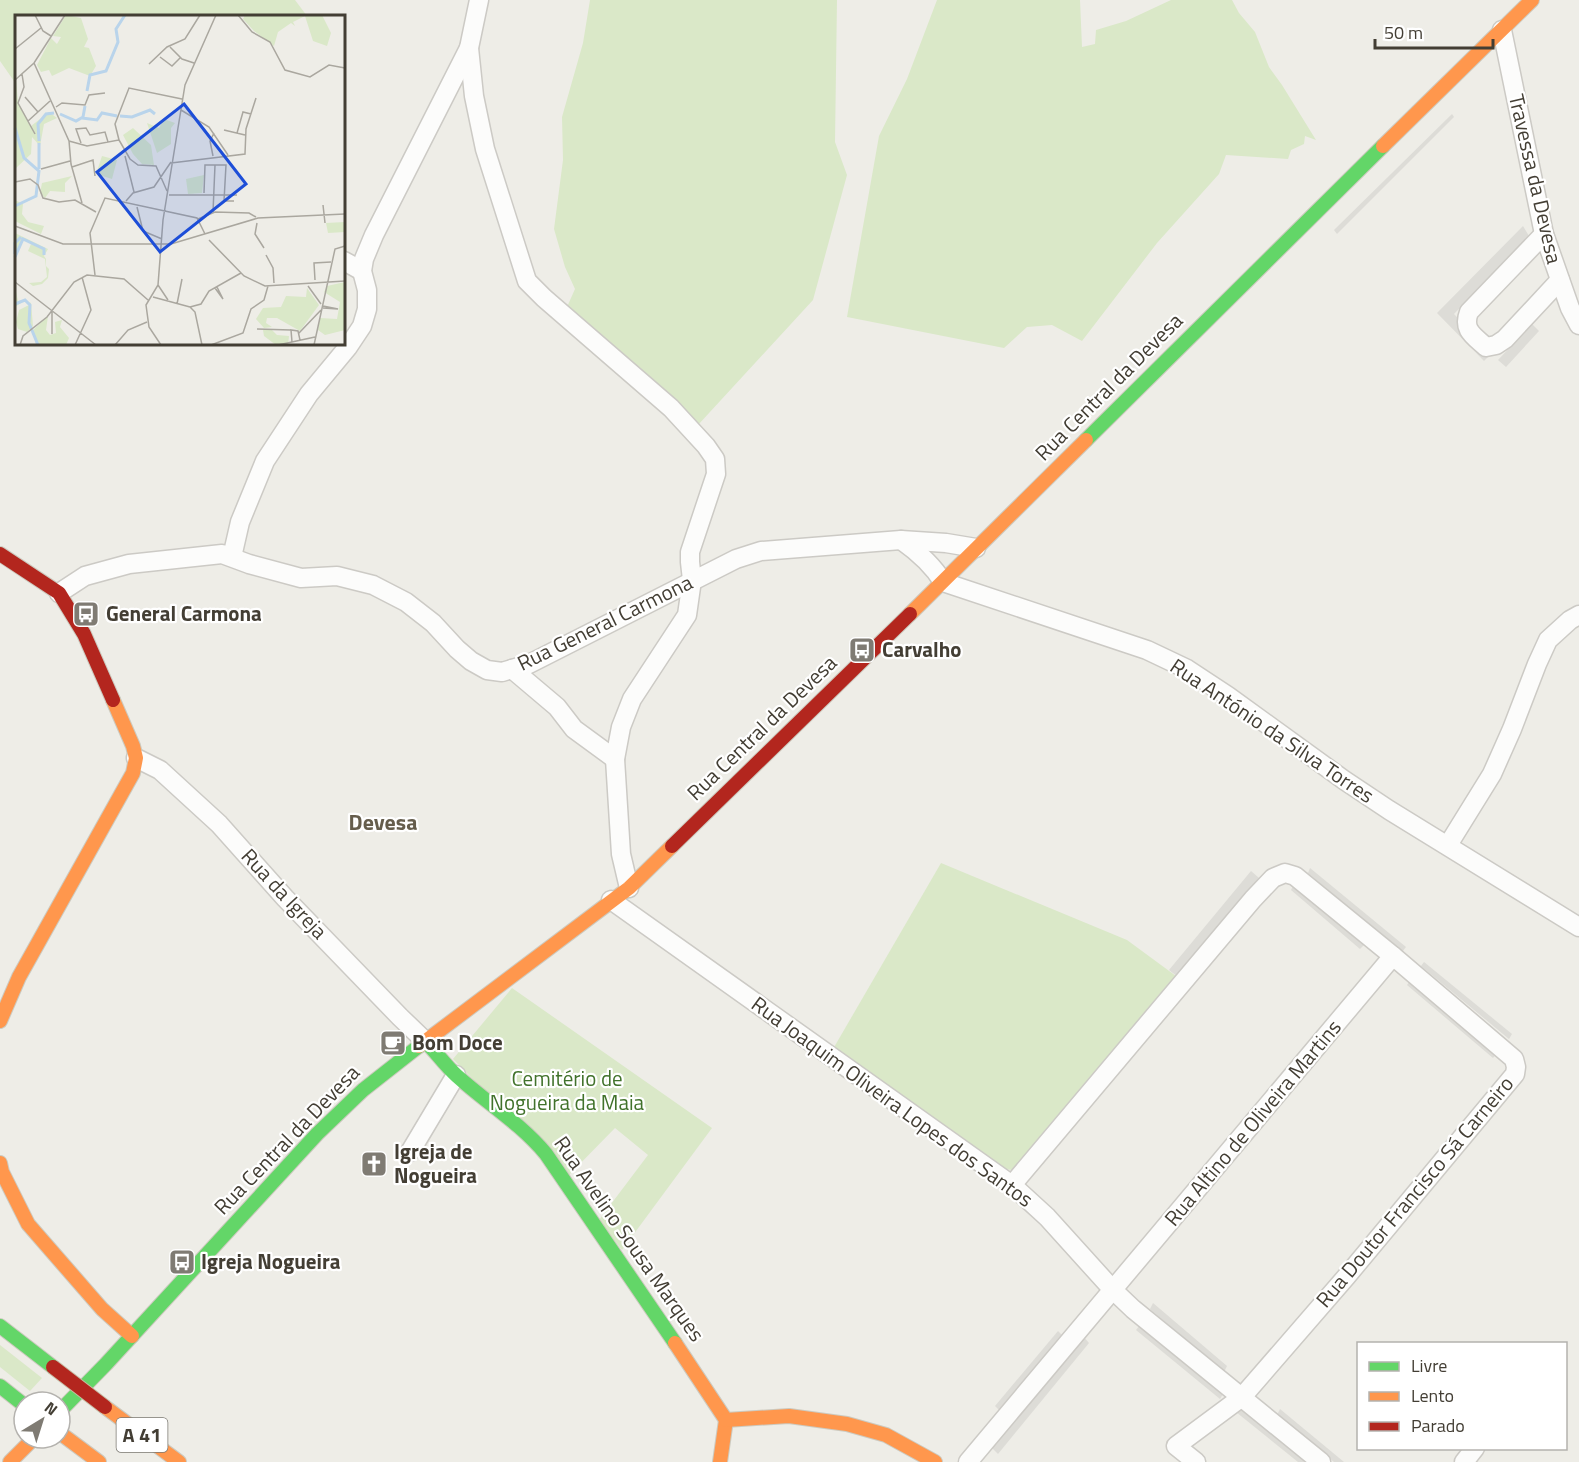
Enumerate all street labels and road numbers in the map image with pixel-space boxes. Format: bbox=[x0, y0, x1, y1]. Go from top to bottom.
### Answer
street label: Travessa da Devesa bbox=[1501, 91, 1571, 267]
street label: Rua Central da Devesa bbox=[1027, 305, 1190, 468]
street label: Rua General Carmona bbox=[511, 566, 698, 678]
street label: Rua Central da Devesa bbox=[679, 647, 844, 808]
street label: Rua António da Silva Torres bbox=[1164, 650, 1381, 811]
street label: Rua da Igreja bbox=[234, 841, 336, 946]
street label: Rua Joaquim Oliveira Lopes dos Santos bbox=[745, 988, 1040, 1215]
street label: Rua Altino de Oliveira Martins bbox=[1156, 1012, 1348, 1233]
street label: Rua Central da Devesa bbox=[206, 1057, 367, 1222]
street label: Rua Doutor Francisco Sá Carneiro bbox=[1308, 1069, 1521, 1314]
street label: Rua Avelino Sousa Marques bbox=[547, 1129, 713, 1348]
road number: A 41 bbox=[116, 1418, 168, 1452]

